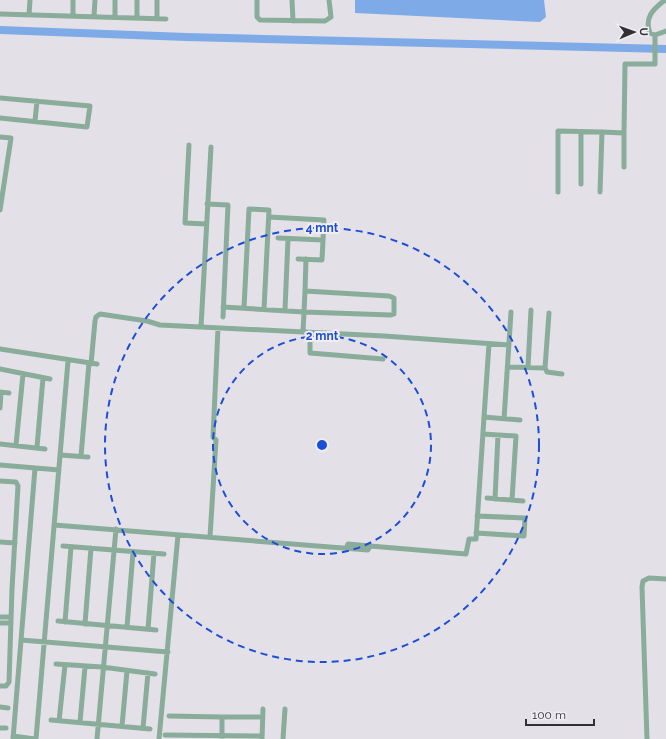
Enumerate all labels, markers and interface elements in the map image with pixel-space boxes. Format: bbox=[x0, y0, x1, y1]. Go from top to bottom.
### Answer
north arrow bbox=[614, 12, 654, 52]
text: U bbox=[637, 27, 650, 36]
text: 4 mnt bbox=[306, 221, 339, 235]
text: 2 mnt bbox=[306, 329, 339, 343]
centre of rings bbox=[315, 438, 329, 452]
scale bar bbox=[526, 701, 594, 727]
text: 100 m bbox=[532, 708, 566, 722]

